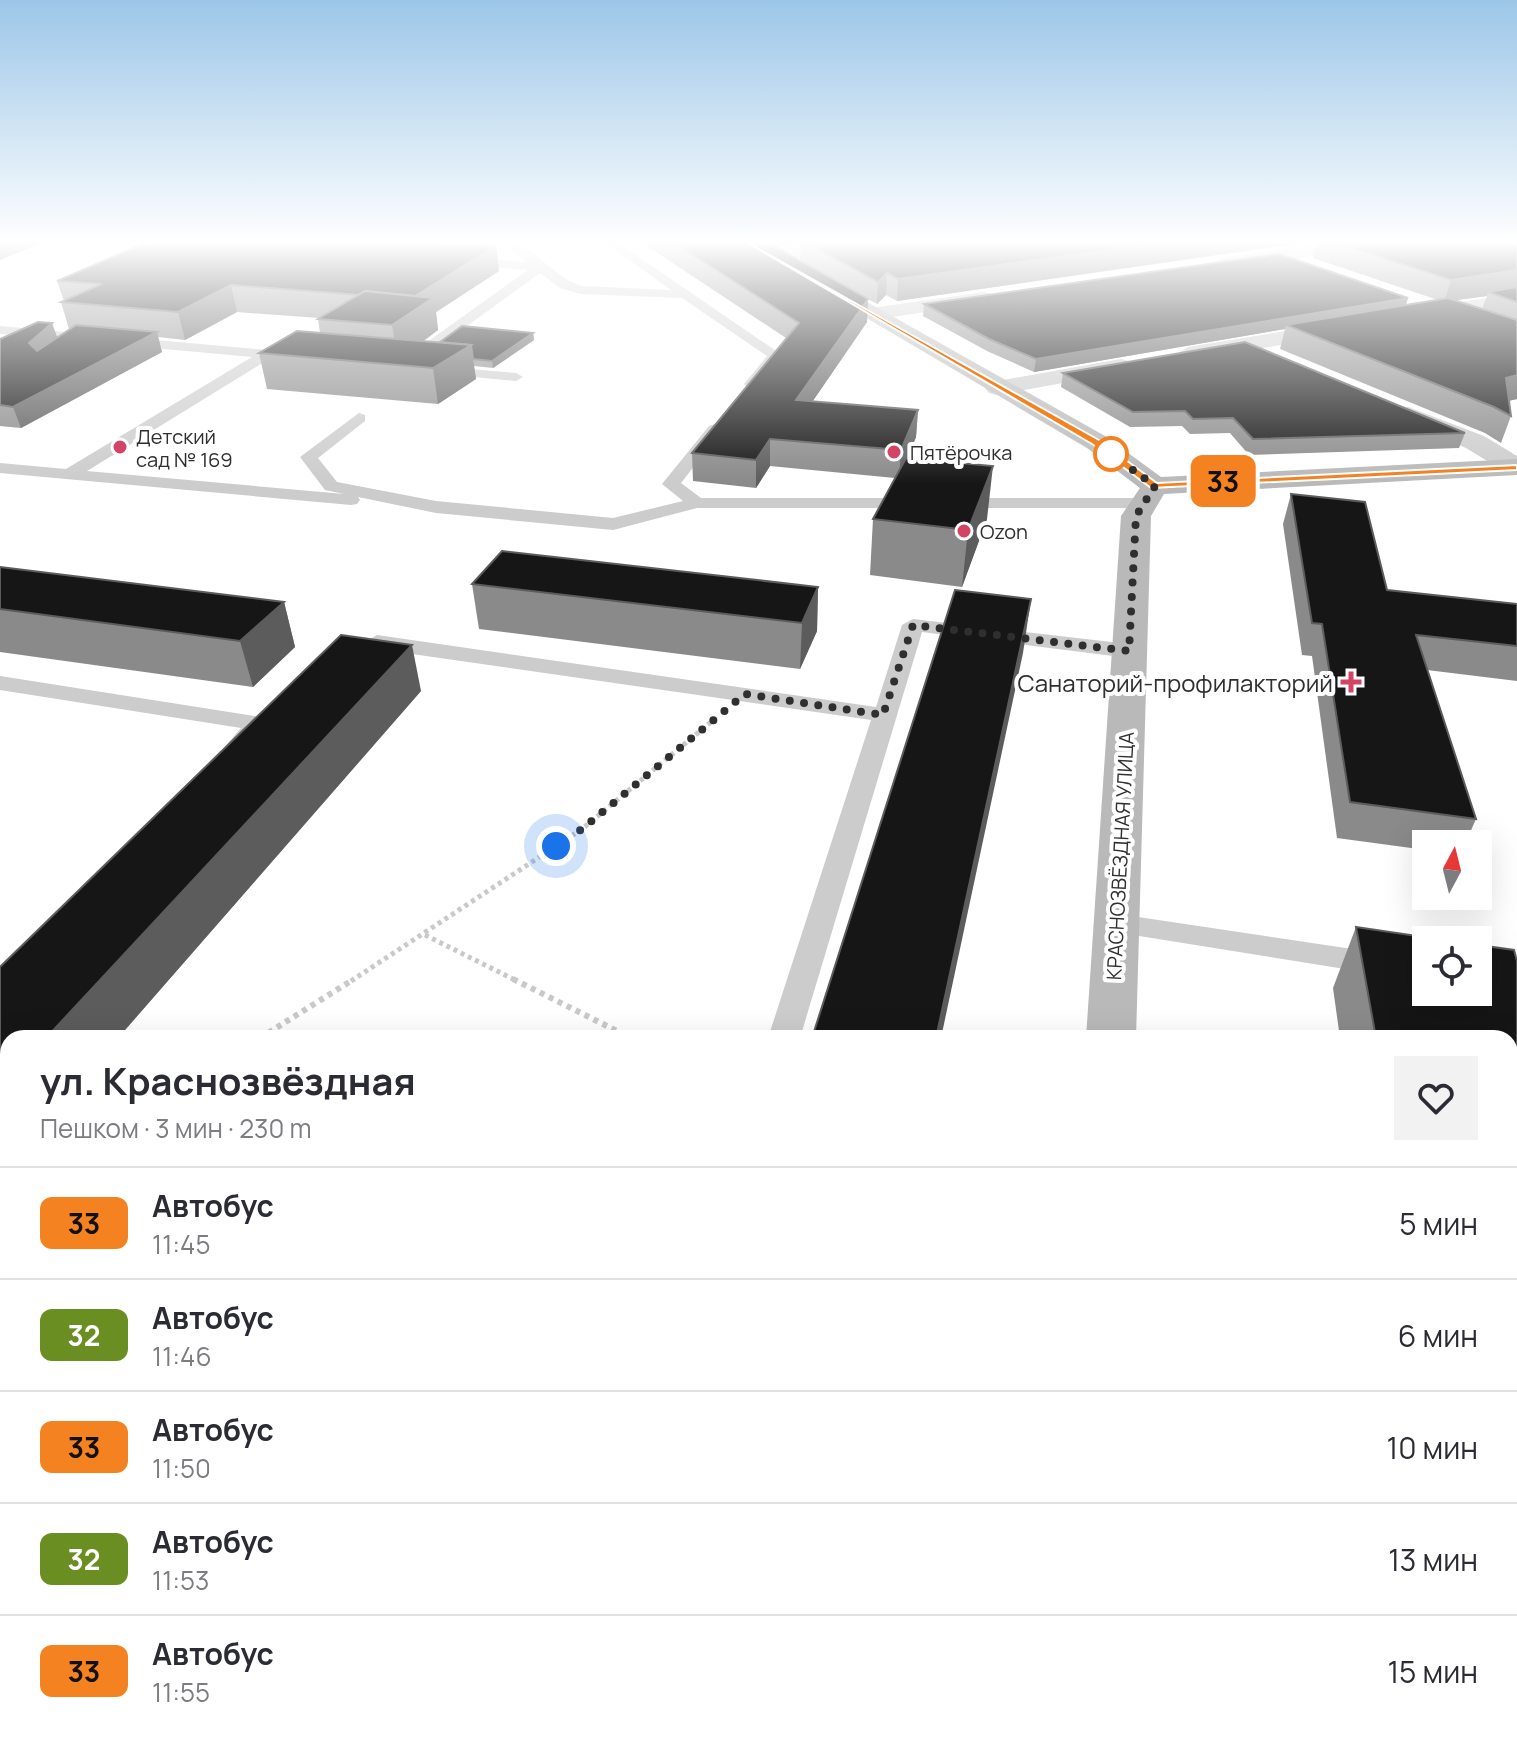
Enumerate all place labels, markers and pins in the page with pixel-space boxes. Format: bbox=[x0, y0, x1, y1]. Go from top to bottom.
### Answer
place label: Детский сад № 169 bbox=[136, 423, 233, 473]
unlabelled marker bbox=[1094, 437, 1128, 471]
marker: Детский сад № 169 bbox=[111, 438, 129, 456]
place label: Пятёрочка bbox=[910, 439, 1012, 466]
marker: Пятёрочка bbox=[885, 443, 903, 461]
place label: Ozon bbox=[980, 518, 1028, 545]
marker: Ozon bbox=[955, 522, 973, 540]
place label: Cанаторий-профилакторий bbox=[1018, 666, 1333, 699]
marker: Cанаторий-профилакторий bbox=[1340, 671, 1362, 693]

